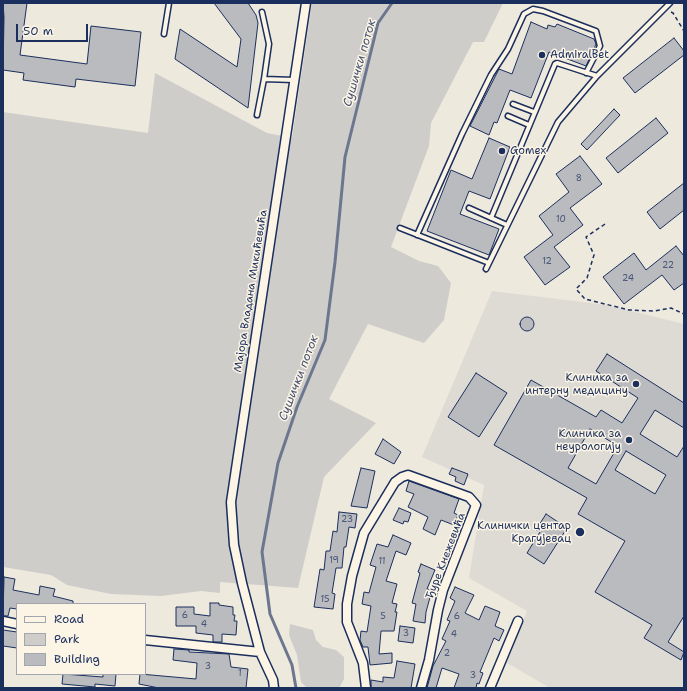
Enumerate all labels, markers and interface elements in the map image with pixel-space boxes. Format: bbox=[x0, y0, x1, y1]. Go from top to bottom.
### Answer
scale bar bbox=[18, 16, 90, 42]
water label: Сушички поток bbox=[341, 18, 379, 108]
text: 50 m bbox=[23, 23, 53, 39]
place label: AdmiralBet bbox=[550, 48, 609, 62]
marker: AdmiralBet bbox=[537, 50, 547, 60]
place label: Gomex bbox=[510, 144, 546, 158]
marker: Gomex bbox=[497, 146, 507, 156]
house number: 8 bbox=[576, 174, 582, 184]
street label: Мајора Владана Микићевића bbox=[232, 209, 270, 373]
house number: 10 bbox=[556, 215, 566, 225]
house number: 12 bbox=[542, 257, 552, 267]
house number: 22 bbox=[662, 261, 674, 271]
house number: 24 bbox=[622, 274, 634, 284]
water label: Сушички поток bbox=[276, 333, 322, 423]
place label: Клиника за интерну медицину bbox=[525, 371, 628, 397]
marker: Клиника за интерну медицину bbox=[631, 379, 641, 389]
place label: Клиника за неурологију bbox=[556, 427, 621, 453]
marker: Клиника за неурологију bbox=[624, 435, 634, 445]
street label: Ђуре Кнежевића bbox=[423, 511, 469, 601]
house number: 23 bbox=[341, 515, 353, 525]
place label: Клинички центар Крагујевац bbox=[477, 519, 571, 545]
marker: Клинички центар Крагујевац bbox=[574, 526, 586, 538]
house number: 19 bbox=[329, 556, 339, 566]
house number: 11 bbox=[378, 557, 386, 567]
house number: 15 bbox=[320, 595, 330, 605]
legend bbox=[16, 603, 146, 675]
text: Road bbox=[54, 611, 84, 627]
house number: 6 bbox=[182, 611, 188, 621]
house number: 5 bbox=[380, 612, 386, 622]
house number: 6 bbox=[454, 612, 460, 622]
house number: 4 bbox=[201, 620, 207, 630]
house number: 3 bbox=[403, 629, 409, 639]
house number: 4 bbox=[451, 630, 457, 640]
text: Park bbox=[54, 631, 80, 647]
house number: 2 bbox=[444, 649, 450, 659]
text: Building bbox=[54, 651, 100, 667]
house number: 3 bbox=[205, 662, 211, 672]
house number: 1 bbox=[238, 669, 242, 679]
house number: 3 bbox=[470, 671, 476, 681]

